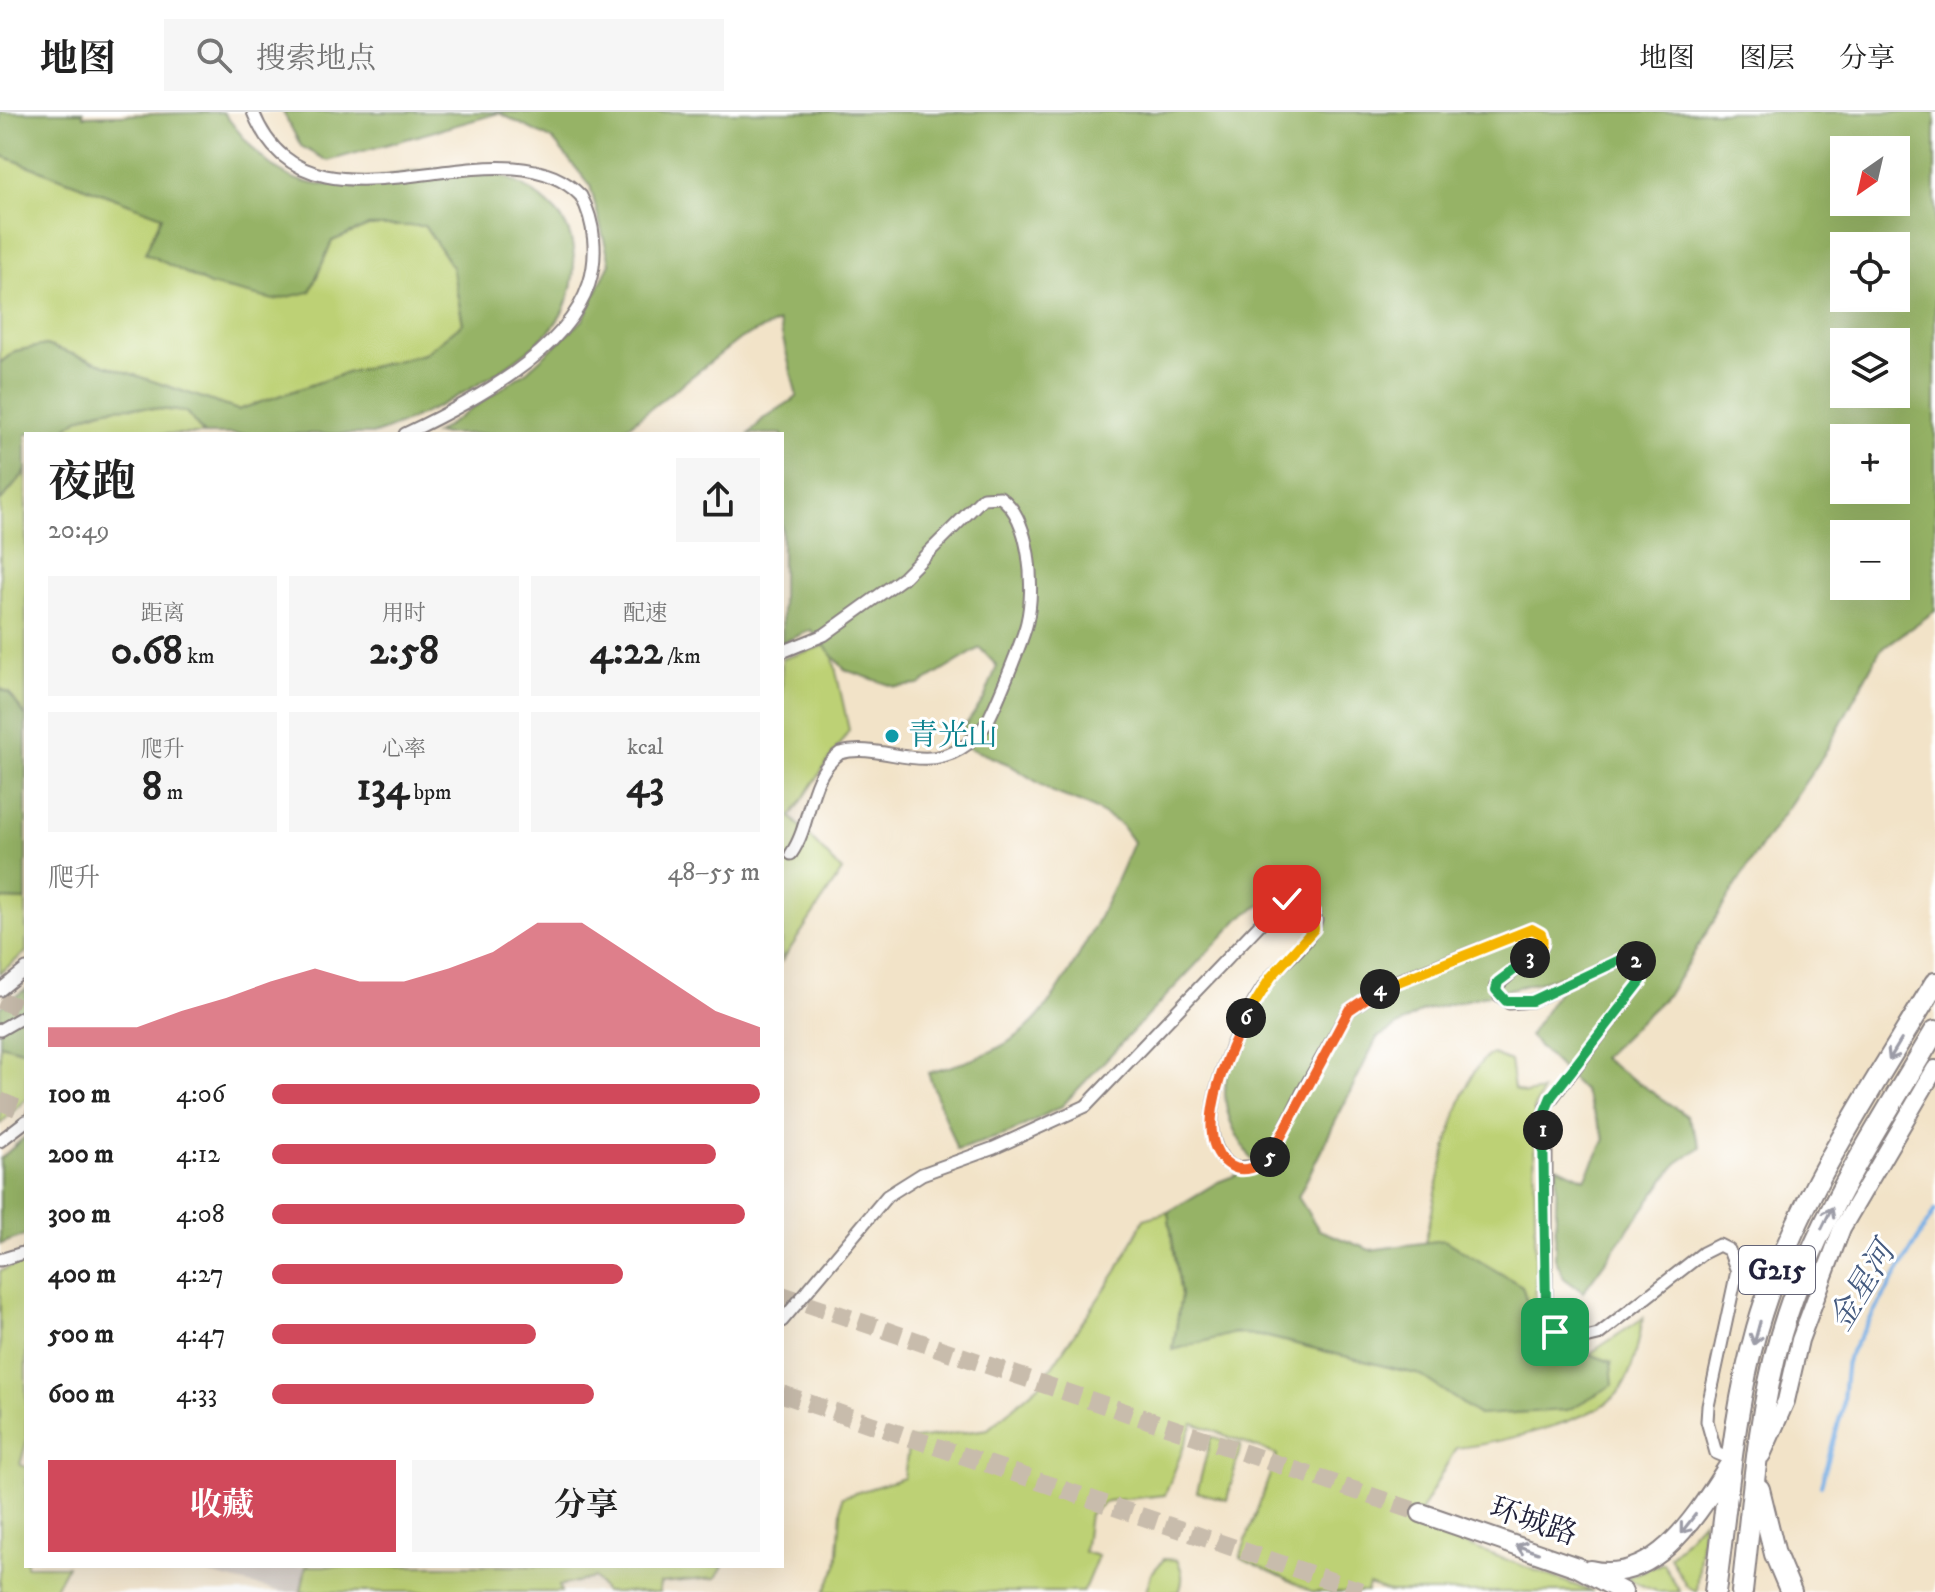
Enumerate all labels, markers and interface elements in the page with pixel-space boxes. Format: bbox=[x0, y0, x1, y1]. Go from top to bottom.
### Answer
search box bbox=[164, 19, 724, 91]
icon: search bbox=[192, 33, 236, 77]
text: 地图 bbox=[40, 36, 116, 84]
text: 搜索地点 bbox=[256, 41, 376, 78]
text: 地图 bbox=[1639, 41, 1695, 76]
text: 图层 bbox=[1739, 41, 1795, 76]
text: 分享 bbox=[1839, 41, 1895, 76]
north arrow bbox=[1830, 136, 1910, 216]
map controls bbox=[1830, 136, 1910, 600]
button: locate bbox=[1830, 232, 1910, 312]
button: layers bbox=[1830, 328, 1910, 408]
button: + bbox=[1830, 424, 1910, 504]
text: 夜跑 bbox=[48, 456, 136, 511]
button: share bbox=[676, 458, 760, 542]
text: 20:49 bbox=[48, 514, 109, 547]
button: − bbox=[1830, 520, 1910, 600]
text: 距离 bbox=[141, 600, 185, 627]
text: 用时 bbox=[382, 600, 426, 627]
text: 配速 bbox=[623, 600, 667, 627]
text: 0.68 bbox=[111, 627, 183, 677]
text: 2:58 bbox=[369, 627, 439, 677]
text: 4:22 bbox=[590, 627, 663, 677]
text: km bbox=[183, 643, 215, 670]
text: /km bbox=[663, 643, 701, 670]
place label: 青光山 bbox=[908, 718, 998, 755]
marker: 青光山 bbox=[883, 727, 901, 745]
text: kcal bbox=[627, 734, 663, 761]
text: 爬升 bbox=[141, 736, 185, 763]
text: 心率 bbox=[382, 736, 426, 763]
text: 43 bbox=[626, 761, 664, 811]
text: 8 bbox=[142, 763, 162, 813]
text: 134 bbox=[356, 763, 409, 813]
text: m bbox=[162, 779, 183, 806]
text: bpm bbox=[409, 779, 452, 806]
text: 48–55 m bbox=[667, 856, 760, 889]
text: 爬升 bbox=[48, 862, 100, 895]
pin bbox=[1253, 865, 1321, 933]
icon: check bbox=[1265, 877, 1309, 921]
pin: 3 bbox=[1510, 938, 1550, 978]
pin: 2 bbox=[1616, 941, 1656, 981]
text: 3 bbox=[1526, 944, 1534, 971]
text: 2 bbox=[1631, 947, 1641, 974]
pin: 4 bbox=[1360, 969, 1400, 1009]
text: 4 bbox=[1374, 975, 1386, 1002]
pin: 6 bbox=[1226, 998, 1266, 1038]
text: 6 bbox=[1240, 1004, 1252, 1031]
one-way arrow bbox=[1887, 1038, 1903, 1061]
text: 100 m bbox=[48, 1078, 111, 1111]
text: 4:06 bbox=[176, 1078, 225, 1111]
pin: 1 bbox=[1523, 1110, 1563, 1150]
text: 1 bbox=[1539, 1116, 1547, 1143]
pin: 5 bbox=[1250, 1137, 1290, 1177]
text: 200 m bbox=[48, 1138, 114, 1171]
text: 4:12 bbox=[176, 1138, 220, 1171]
text: 5 bbox=[1265, 1143, 1275, 1170]
text: 300 m bbox=[48, 1198, 111, 1231]
text: 4:08 bbox=[176, 1198, 225, 1231]
one-way arrow bbox=[1819, 1206, 1835, 1230]
water label: 金星河 bbox=[1821, 1231, 1907, 1338]
road number: G215 bbox=[1739, 1246, 1815, 1294]
text: 400 m bbox=[48, 1258, 116, 1291]
text: 4:27 bbox=[176, 1258, 224, 1291]
pin bbox=[1521, 1298, 1589, 1366]
icon: arrive bbox=[1533, 1310, 1577, 1354]
text: 500 m bbox=[48, 1318, 114, 1351]
text: 4:47 bbox=[176, 1318, 226, 1351]
one-way arrow bbox=[1748, 1319, 1763, 1345]
text: 600 m bbox=[48, 1378, 115, 1411]
text: 4:33 bbox=[176, 1378, 217, 1411]
button: 收藏 bbox=[48, 1460, 396, 1552]
button: 分享 bbox=[412, 1460, 760, 1552]
street label: 环城路 bbox=[1484, 1490, 1582, 1554]
one-way arrow bbox=[1679, 1513, 1697, 1534]
one-way arrow bbox=[1515, 1541, 1540, 1556]

